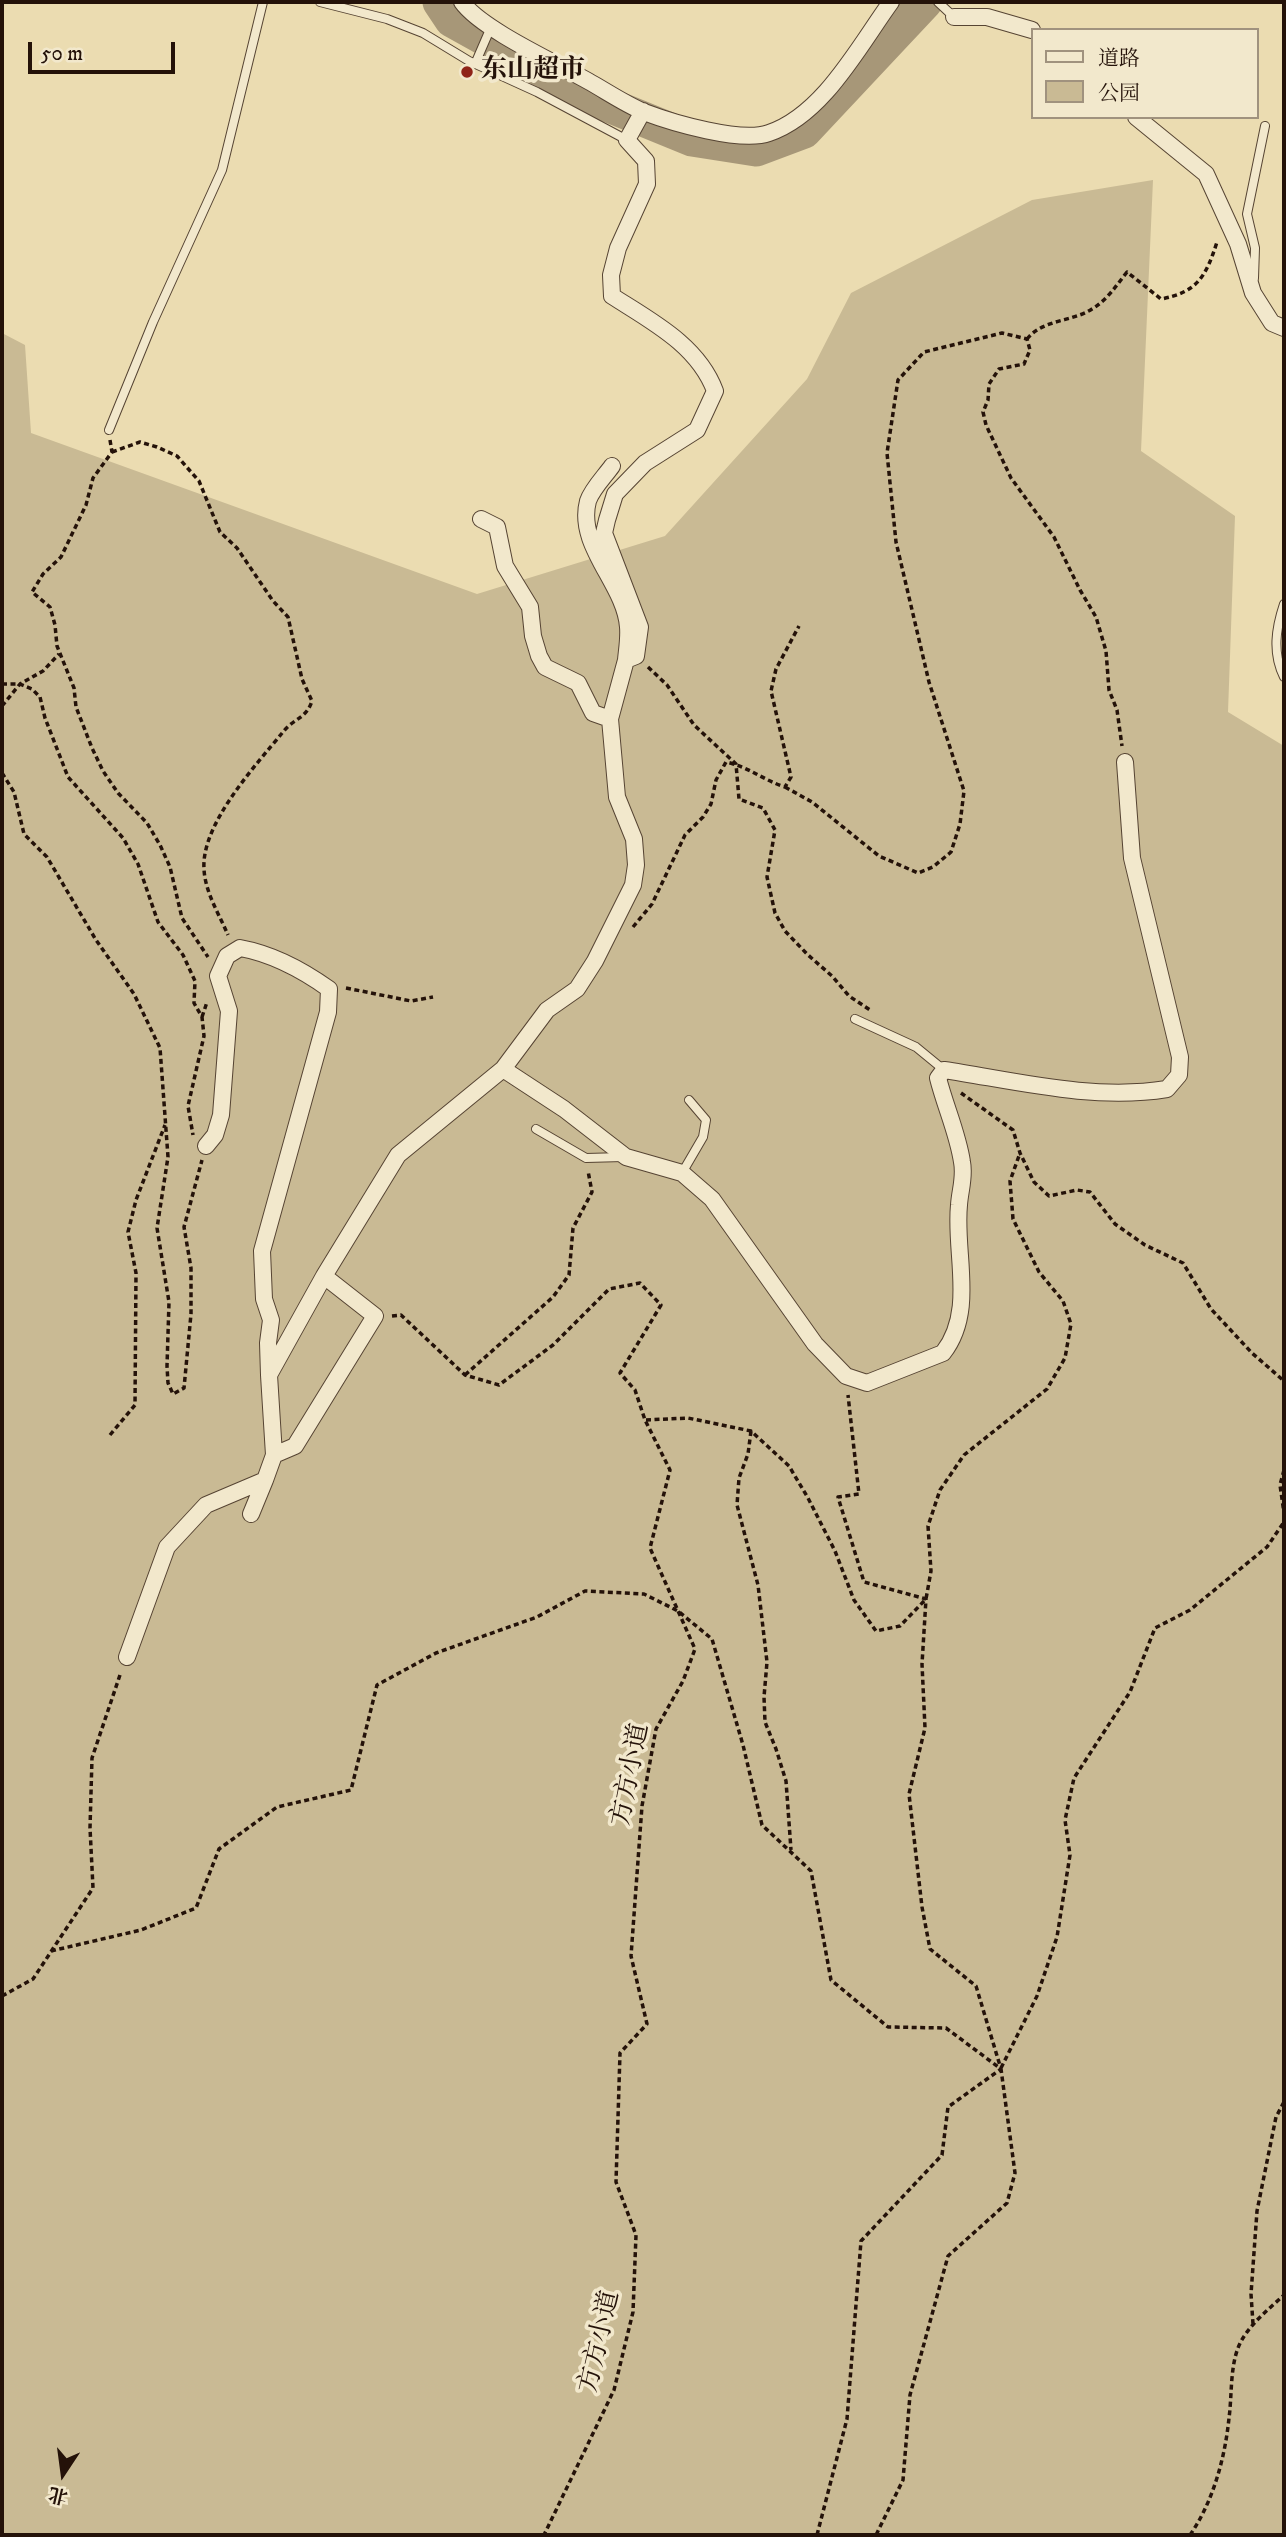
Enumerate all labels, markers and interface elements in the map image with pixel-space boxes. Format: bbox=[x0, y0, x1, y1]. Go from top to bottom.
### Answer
scale bar bbox=[32, 28, 178, 72]
legend bbox=[1030, 28, 1258, 119]
text: 50 m bbox=[41, 41, 83, 67]
text: 道路 bbox=[1098, 46, 1140, 72]
place label: 东山超市 bbox=[481, 56, 585, 88]
marker: 东山超市 bbox=[459, 64, 475, 80]
text: 公园 bbox=[1098, 81, 1140, 107]
street label: 方方小道 bbox=[607, 1721, 657, 1829]
street label: 方方小道 bbox=[574, 2288, 628, 2396]
north arrow bbox=[28, 2439, 98, 2509]
text: 北 bbox=[46, 2482, 70, 2508]

